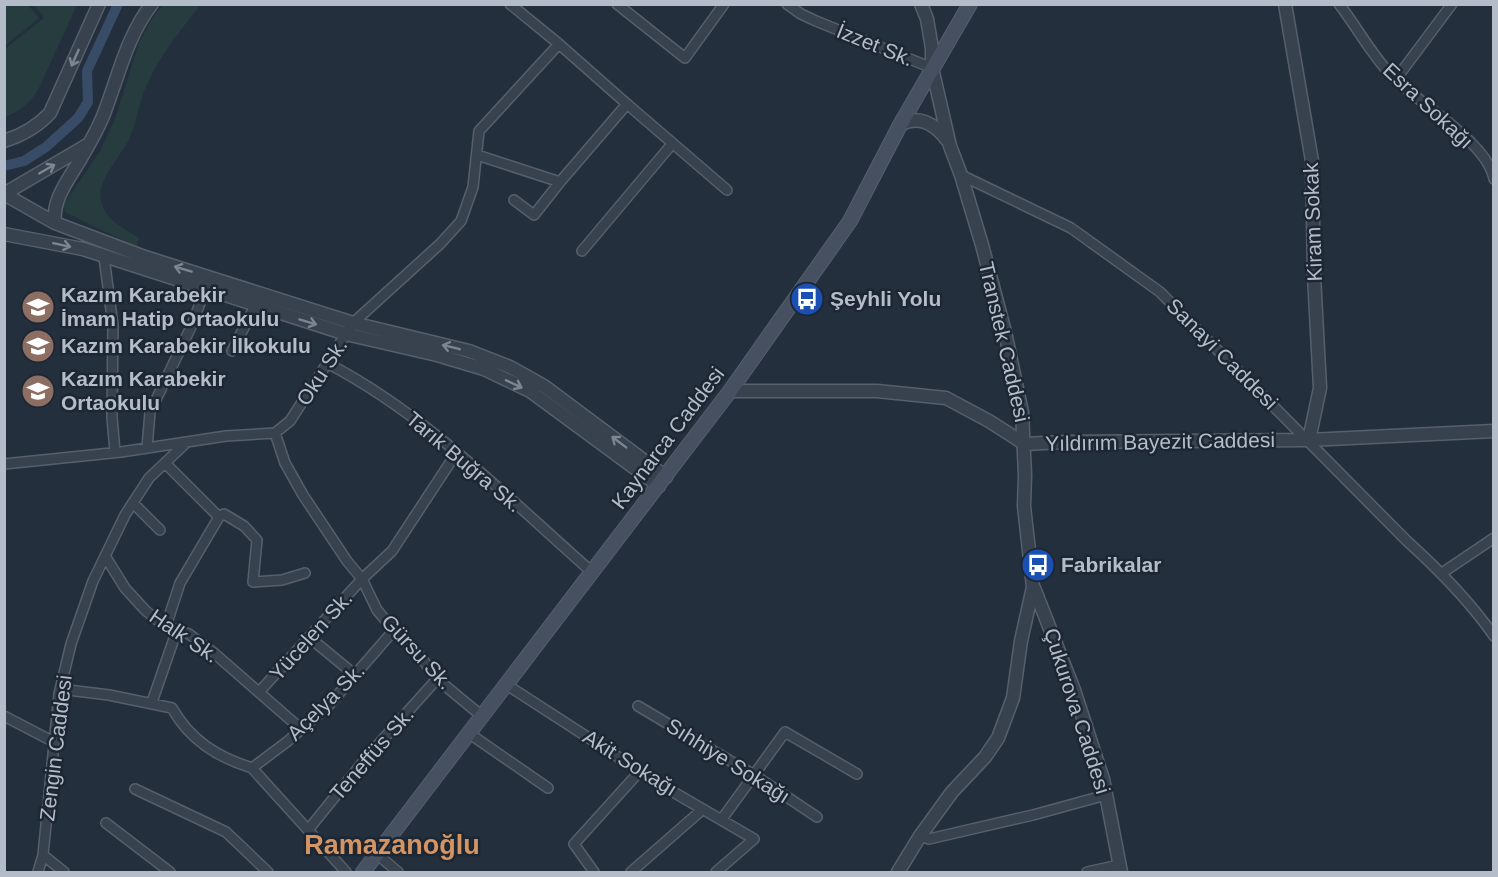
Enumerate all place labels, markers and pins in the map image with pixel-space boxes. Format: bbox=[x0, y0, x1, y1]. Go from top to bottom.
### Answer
bus stop icon: Şeyhli Yolu bbox=[789, 281, 825, 317]
place label: Kazım Karabekir İmam Hatip Ortaokulu bbox=[61, 283, 279, 330]
place label: Şeyhli Yolu bbox=[830, 287, 941, 310]
school or university icon: Kazım Karabekir İmam Hatip Ortaokulu bbox=[20, 289, 56, 325]
school or university icon: Kazım Karabekir İlkokulu bbox=[20, 328, 56, 364]
place label: Kazım Karabekir İlkokulu bbox=[61, 334, 311, 357]
place label: Kazım Karabekir Ortaokulu bbox=[61, 367, 226, 414]
school or university icon: Kazım Karabekir Ortaokulu bbox=[20, 373, 56, 409]
bus stop icon: Fabrikalar bbox=[1020, 547, 1056, 583]
place label: Fabrikalar bbox=[1061, 553, 1161, 576]

